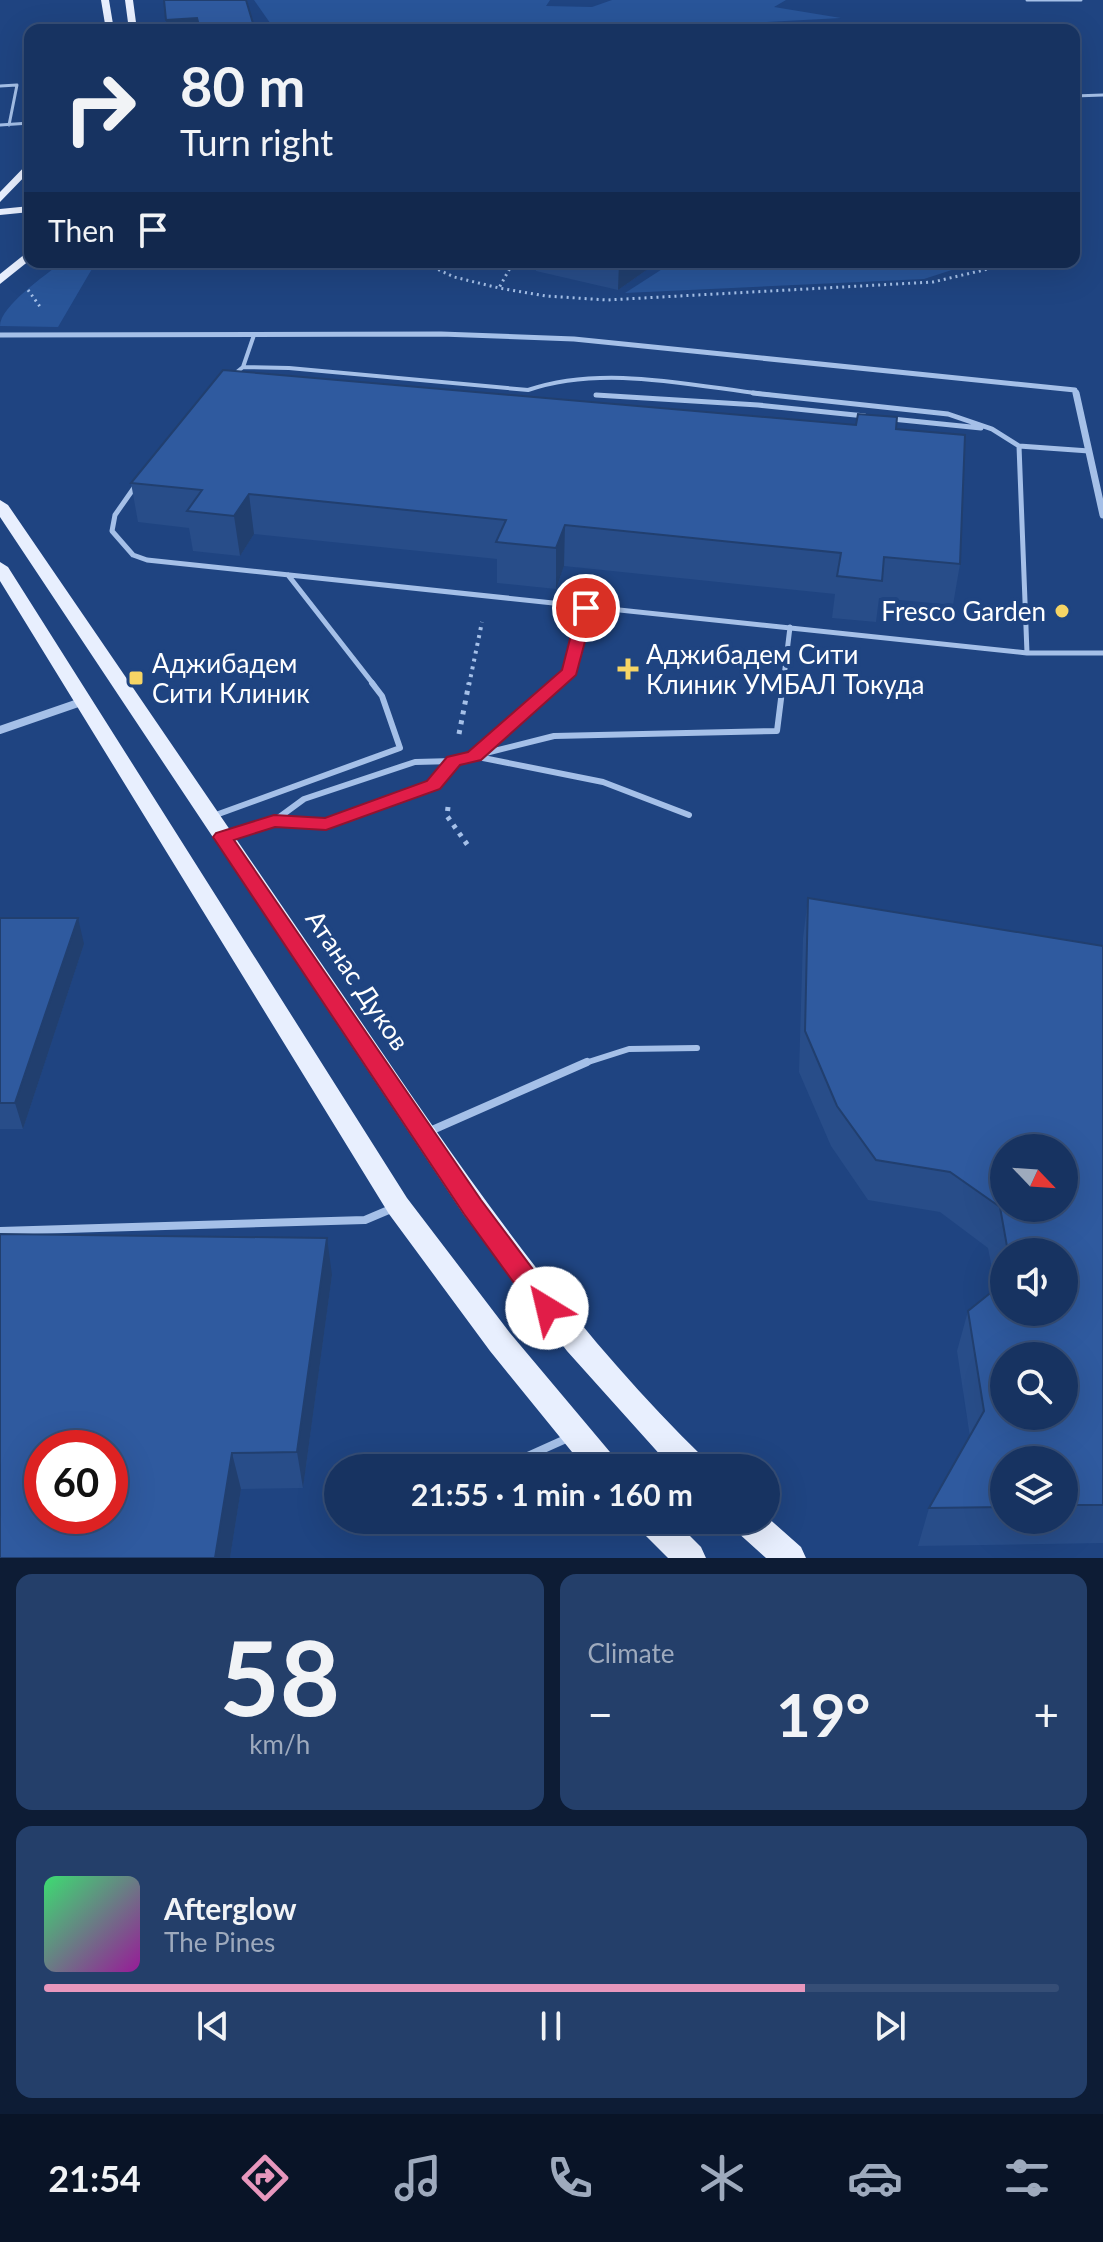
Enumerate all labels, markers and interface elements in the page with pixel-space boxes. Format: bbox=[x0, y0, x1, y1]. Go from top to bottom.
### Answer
text: 80 m bbox=[180, 52, 305, 119]
icon: right bbox=[48, 56, 152, 160]
text: Turn right bbox=[180, 120, 333, 164]
icon: arrive bbox=[131, 208, 175, 252]
text: Then bbox=[48, 212, 115, 248]
pin bbox=[552, 574, 620, 642]
icon: arrive bbox=[564, 586, 608, 630]
place label: Fresco Garden bbox=[881, 595, 1046, 627]
marker: Fresco Garden bbox=[1053, 602, 1071, 620]
place label: Аджибадем Сити Клиник УМБАЛ Токуда bbox=[646, 638, 925, 700]
place label: Аджибадем Сити Клиник bbox=[152, 647, 310, 709]
marker: Аджибадем Сити Клиник УМБАЛ Токуда bbox=[617, 658, 639, 680]
marker: Аджибадем Сити Клиник bbox=[127, 669, 145, 687]
street label: Атанас Дуков bbox=[299, 904, 417, 1056]
north arrow bbox=[990, 1134, 1078, 1222]
map controls bbox=[990, 1134, 1078, 1534]
button: sound bbox=[990, 1238, 1078, 1326]
position arrow bbox=[505, 1266, 589, 1350]
button: search bbox=[990, 1342, 1078, 1430]
speed limit sign: 60 bbox=[24, 1430, 128, 1534]
button: layers bbox=[990, 1446, 1078, 1534]
text: 21:55 · 1 min · 160 m bbox=[411, 1476, 693, 1512]
text: 58 bbox=[219, 1613, 340, 1738]
text: Climate bbox=[588, 1637, 674, 1669]
text: 19° bbox=[776, 1678, 871, 1750]
text: − bbox=[588, 1688, 613, 1740]
text: + bbox=[1033, 1688, 1059, 1740]
text: km/h bbox=[249, 1728, 310, 1760]
text: Afterglow bbox=[164, 1890, 297, 1926]
text: The Pines bbox=[164, 1926, 275, 1958]
icon: previous bbox=[191, 2004, 235, 2048]
icon: pause bbox=[529, 2004, 573, 2048]
icon: next bbox=[868, 2004, 912, 2048]
icon: directions bbox=[237, 2150, 293, 2206]
icon: music bbox=[390, 2150, 446, 2206]
icon: phone bbox=[542, 2150, 598, 2206]
icon: climate bbox=[694, 2150, 750, 2206]
icon: car bbox=[847, 2150, 903, 2206]
icon: filters bbox=[999, 2150, 1055, 2206]
text: 21:54 bbox=[48, 2156, 141, 2200]

